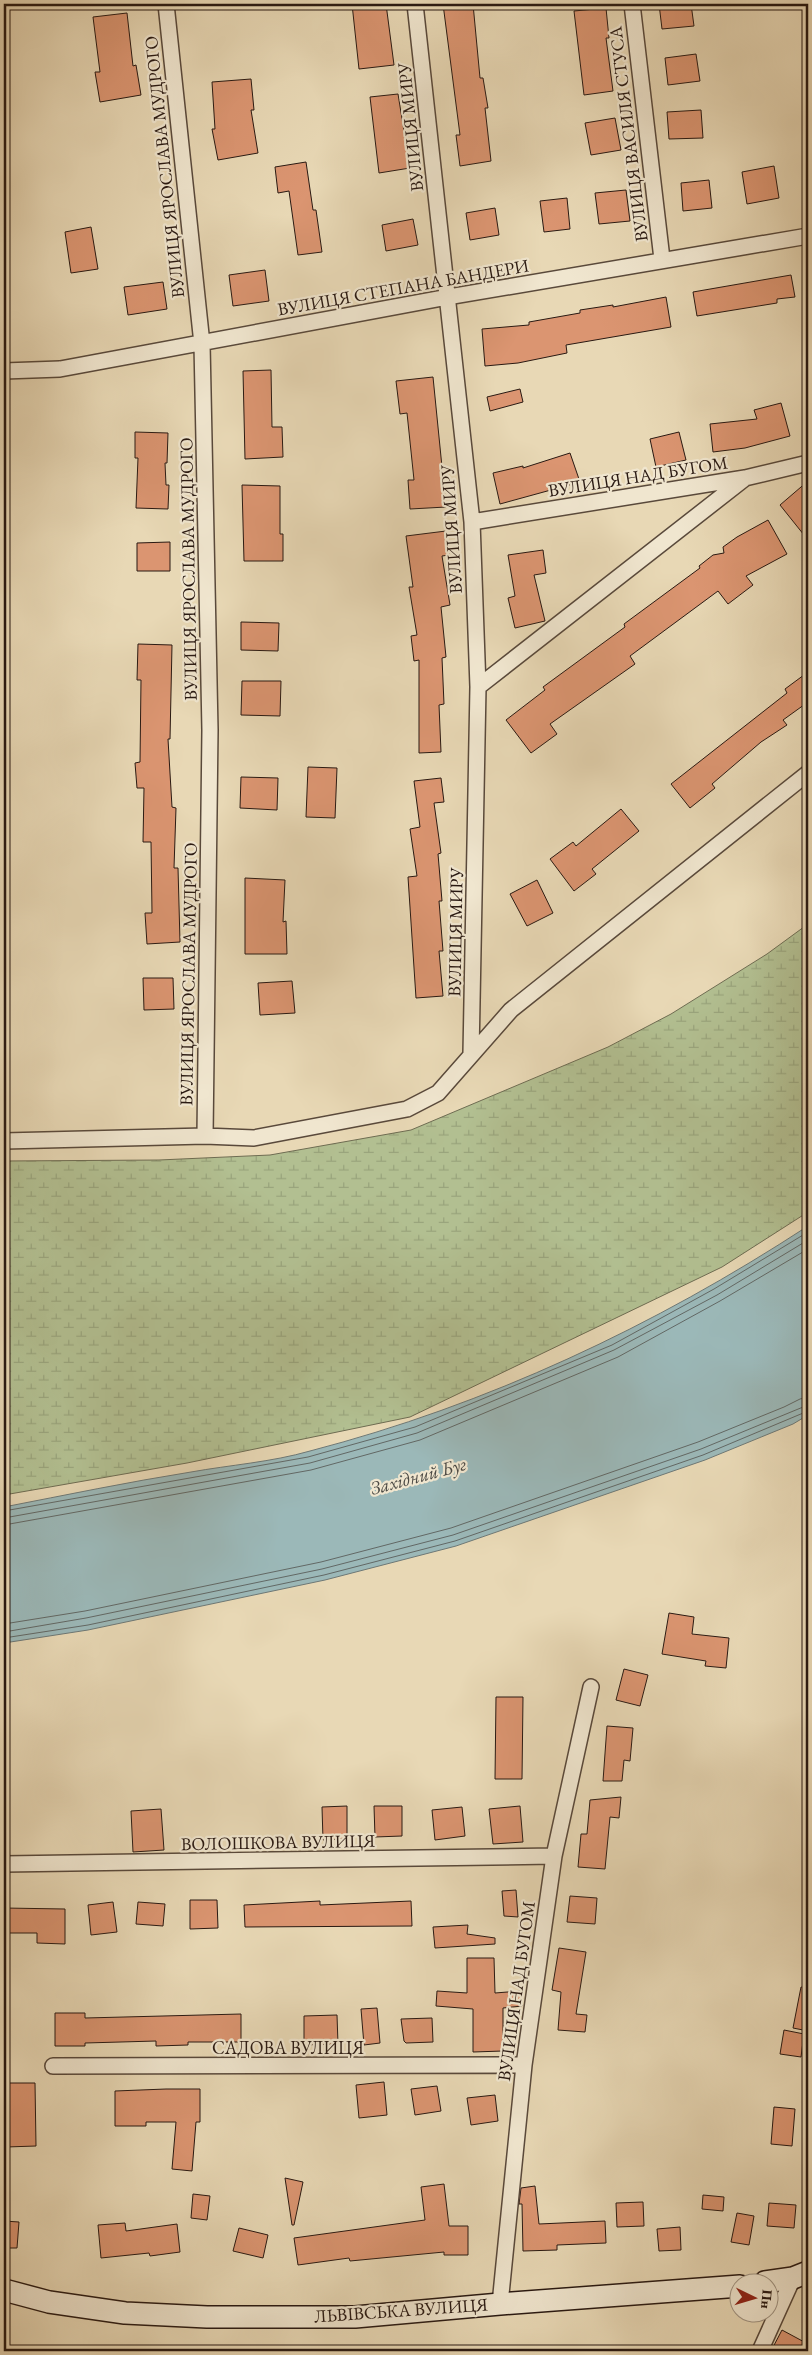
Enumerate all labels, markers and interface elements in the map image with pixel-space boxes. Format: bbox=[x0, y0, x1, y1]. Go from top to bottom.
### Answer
street label: ВУЛИЦЯ ВАСИЛЯ СТУСА bbox=[603, 25, 653, 243]
street label: ВУЛИЦЯ ЯРОСЛАВА МУДРОГО bbox=[139, 35, 189, 299]
street label: ВУЛИЦЯ МИРУ bbox=[392, 61, 428, 193]
street label: ВУЛИЦЯ СТЕПАНА БАНДЕРИ bbox=[276, 253, 531, 320]
street label: ВУЛИЦЯ ЯРОСЛАВА МУДРОГО bbox=[174, 437, 202, 701]
street label: ВУЛИЦЯ НАД БУГОМ bbox=[546, 450, 730, 502]
street label: ВУЛИЦЯ МИРУ bbox=[435, 463, 467, 594]
street label: ВУЛИЦЯ ЯРОСЛАВА МУДРОГО bbox=[174, 842, 202, 1106]
street label: ВУЛИЦЯ МИРУ bbox=[442, 867, 468, 997]
water label: Західний Буг bbox=[367, 1451, 469, 1501]
street label: ВОЛОШКОВА ВУЛИЦЯ bbox=[181, 1829, 375, 1855]
street label: ВУЛИЦЯ НАД БУГОМ bbox=[492, 1899, 540, 2083]
street label: САДОВА ВУЛИЦЯ bbox=[212, 2036, 364, 2059]
north arrow bbox=[730, 2272, 780, 2322]
text: Пн bbox=[757, 2289, 777, 2309]
street label: ЛЬВІВСЬКА ВУЛИЦЯ bbox=[313, 2292, 489, 2328]

